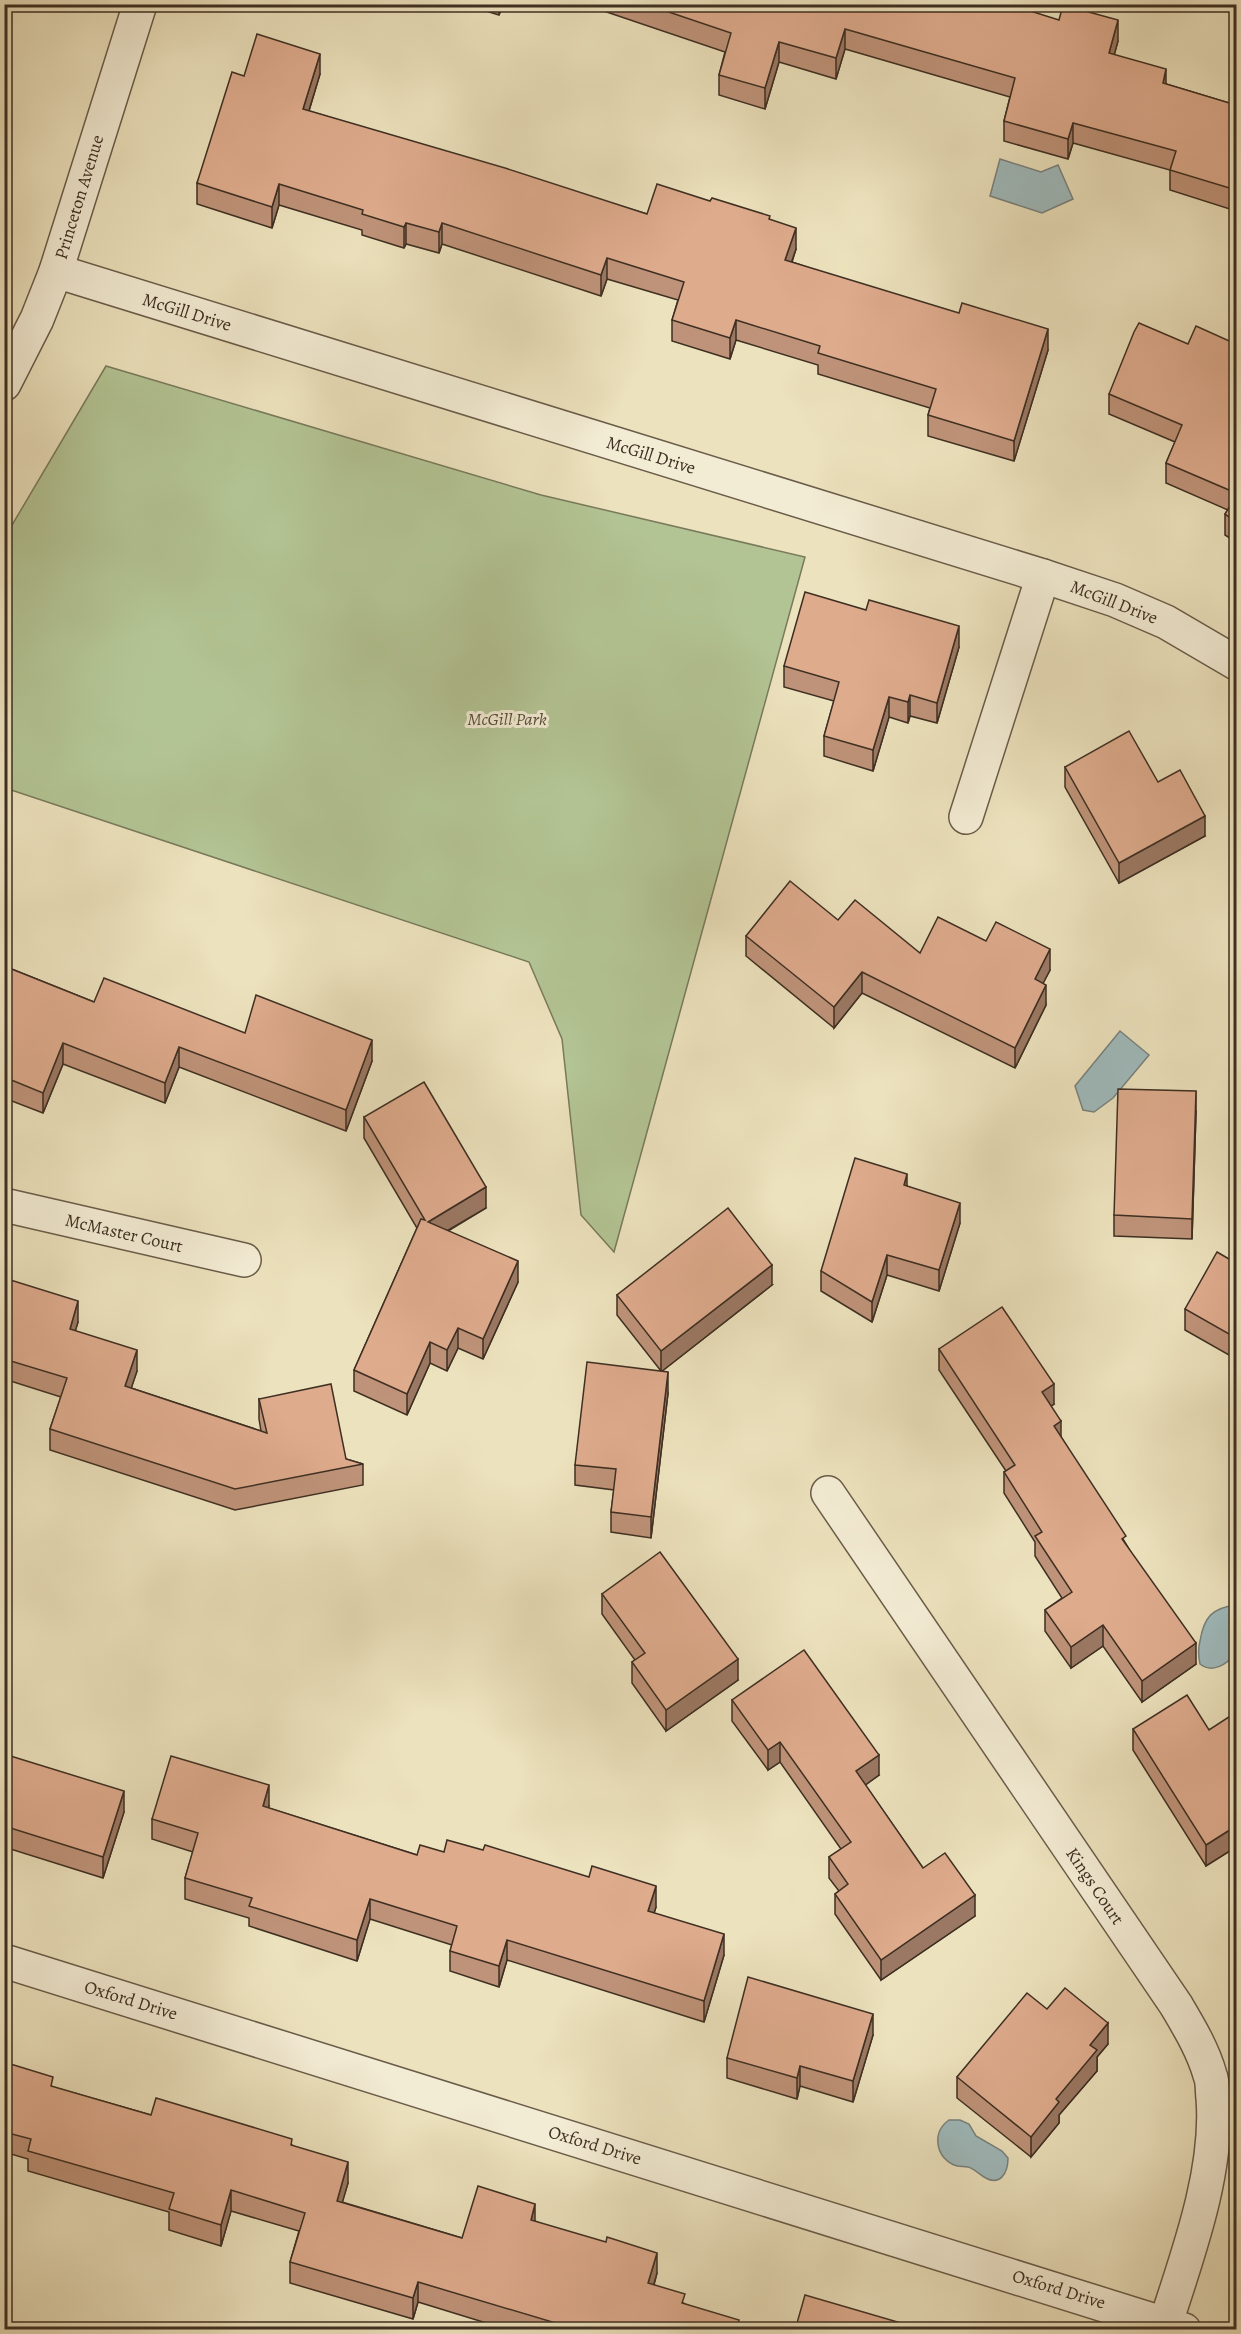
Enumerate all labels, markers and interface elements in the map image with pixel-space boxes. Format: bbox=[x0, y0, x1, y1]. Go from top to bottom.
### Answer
street label: Princeton Avenue bbox=[49, 132, 109, 262]
street label: McGill Drive bbox=[140, 287, 234, 337]
street label: McGill Drive bbox=[604, 430, 698, 480]
street label: McGill Drive bbox=[1067, 574, 1161, 630]
park label: McGill Park bbox=[467, 707, 547, 731]
street label: McMaster Court bbox=[63, 1208, 185, 1258]
street label: Kings Court bbox=[1060, 1843, 1130, 1929]
street label: Oxford Drive bbox=[82, 1974, 180, 2026]
street label: Oxford Drive bbox=[546, 2119, 644, 2171]
street label: Oxford Drive bbox=[1010, 2263, 1108, 2315]

